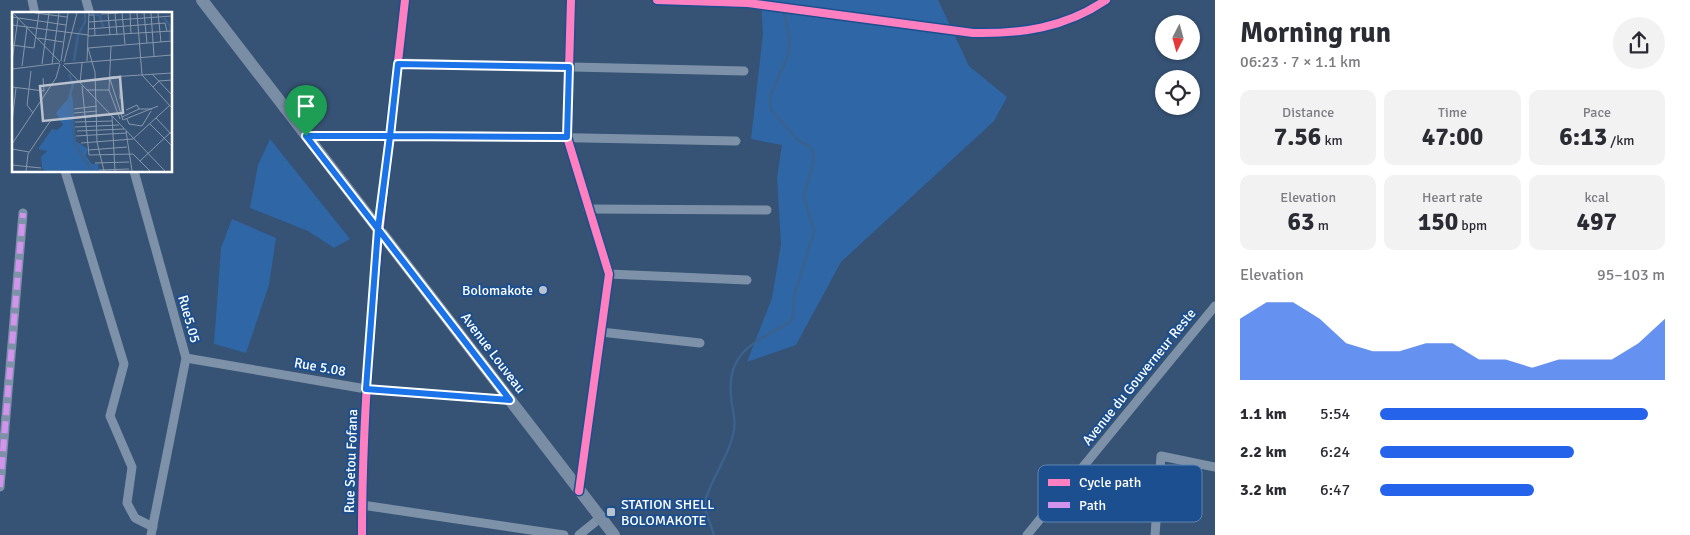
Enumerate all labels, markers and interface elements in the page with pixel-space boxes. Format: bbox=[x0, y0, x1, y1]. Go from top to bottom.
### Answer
inset map bbox=[12, 12, 172, 172]
north arrow bbox=[1155, 15, 1200, 60]
map controls bbox=[1155, 15, 1200, 115]
text: Morning run bbox=[1240, 16, 1391, 50]
button: share bbox=[1613, 17, 1665, 69]
text: 06:23 · 7 × 1.1 km bbox=[1240, 52, 1361, 72]
button: locate bbox=[1155, 70, 1200, 115]
pin bbox=[285, 85, 327, 136]
icon: arrive bbox=[292, 92, 320, 120]
text: Distance bbox=[1282, 104, 1334, 121]
text: Time bbox=[1438, 104, 1467, 121]
text: Pace bbox=[1583, 104, 1611, 121]
text: 7.56 bbox=[1274, 121, 1321, 152]
text: 47:00 bbox=[1422, 121, 1483, 152]
text: 6:13 bbox=[1559, 121, 1607, 152]
text: km bbox=[1321, 132, 1343, 149]
text: /km bbox=[1607, 132, 1634, 149]
text: Elevation bbox=[1280, 189, 1336, 206]
text: Heart rate bbox=[1422, 189, 1483, 206]
text: kcal bbox=[1585, 189, 1609, 206]
text: 63 bbox=[1288, 206, 1315, 237]
text: 150 bbox=[1418, 206, 1458, 237]
text: 497 bbox=[1577, 206, 1617, 237]
text: m bbox=[1315, 217, 1329, 234]
text: bpm bbox=[1458, 217, 1487, 234]
text: Elevation bbox=[1240, 265, 1304, 285]
text: 95–103 m bbox=[1597, 265, 1665, 285]
place label: Bolomakote bbox=[462, 282, 533, 299]
marker: Bolomakote bbox=[537, 284, 549, 296]
street label: Rue5.05 bbox=[174, 293, 204, 345]
street label: Avenue du Gouverneur Reste bbox=[1079, 305, 1199, 449]
street label: Avenue Louveau bbox=[457, 309, 529, 397]
street label: Rue 5.08 bbox=[293, 354, 347, 380]
text: 1.1 km bbox=[1240, 404, 1287, 424]
text: 5:54 bbox=[1320, 404, 1350, 424]
street label: Rue Setou Fofana bbox=[341, 409, 361, 513]
text: 2.2 km bbox=[1240, 442, 1287, 462]
text: 6:24 bbox=[1320, 442, 1350, 462]
legend bbox=[1038, 465, 1202, 522]
text: Cycle path bbox=[1079, 474, 1141, 491]
text: 3.2 km bbox=[1240, 480, 1287, 500]
text: 6:47 bbox=[1320, 480, 1350, 500]
place label: STATION SHELL BOLOMAKOTE bbox=[621, 496, 714, 529]
text: Path bbox=[1079, 497, 1106, 514]
marker: STATION SHELL BOLOMAKOTE bbox=[605, 506, 617, 518]

